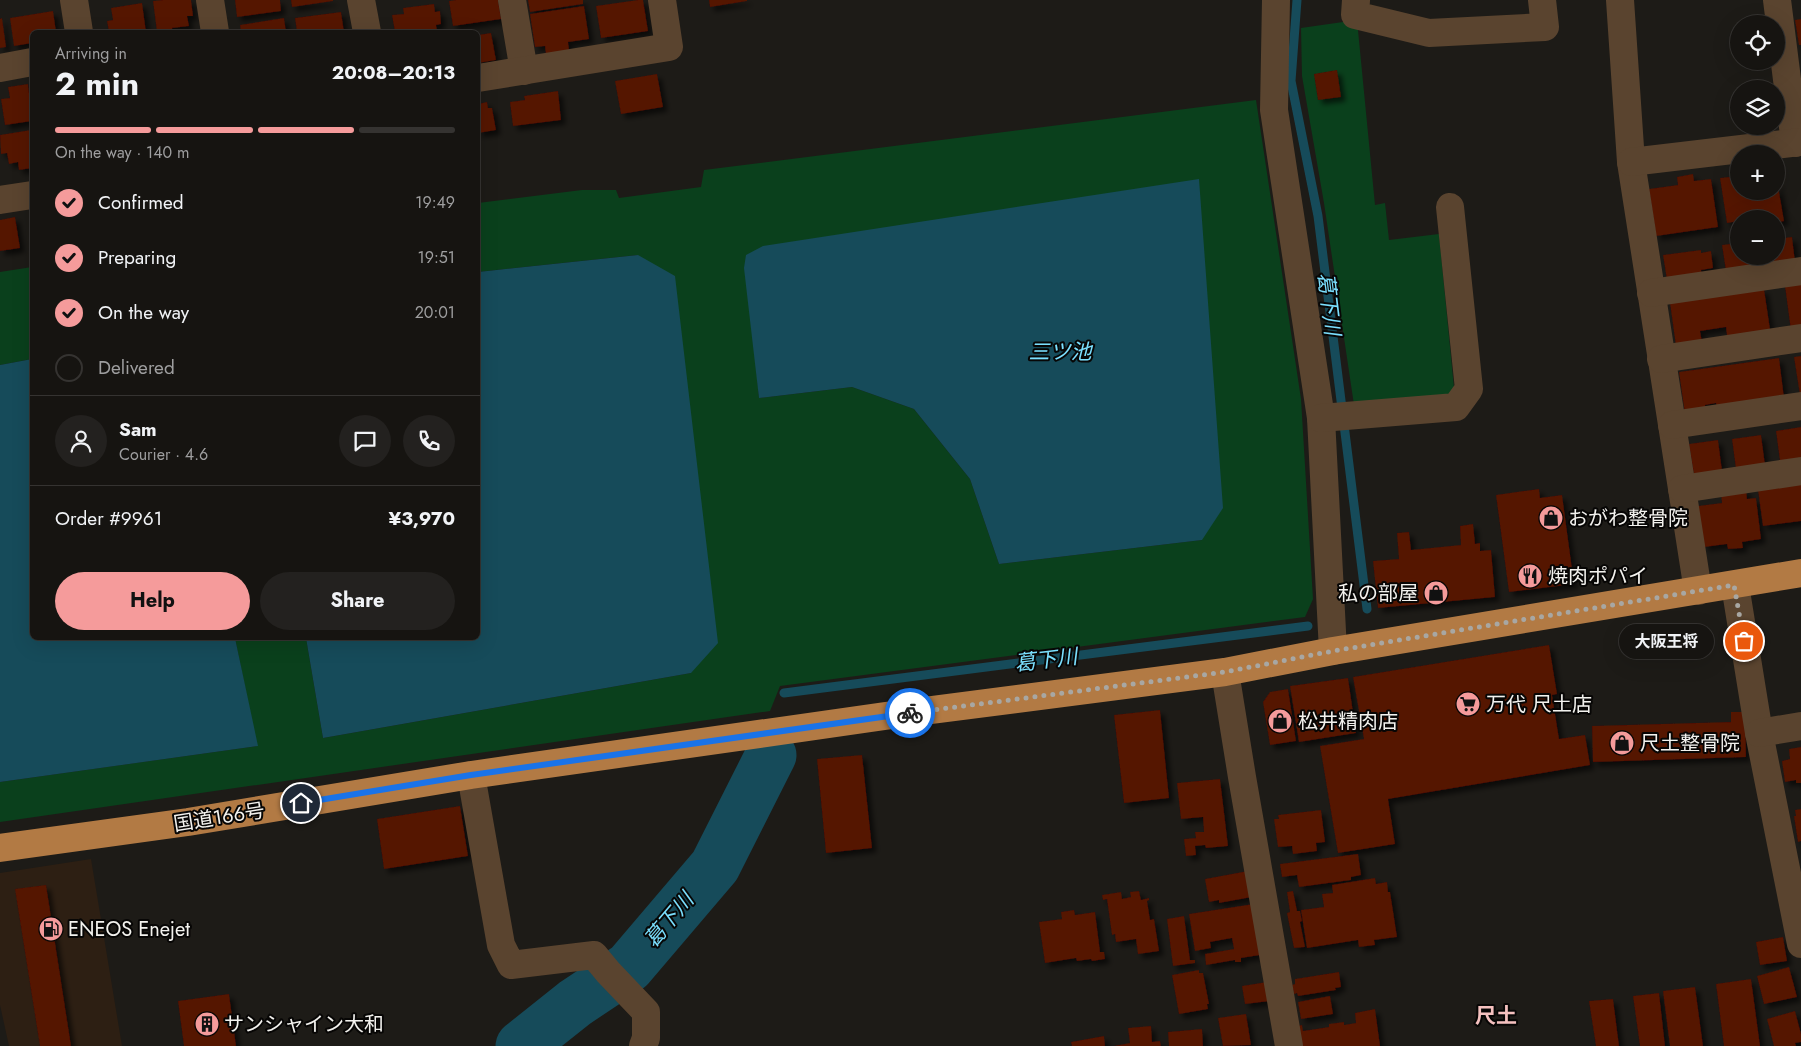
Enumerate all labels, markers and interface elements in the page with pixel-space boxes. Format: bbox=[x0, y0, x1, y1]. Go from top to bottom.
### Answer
map controls bbox=[1730, 15, 1785, 265]
button: locate bbox=[1730, 15, 1785, 70]
text: Arriving in bbox=[55, 42, 127, 65]
text: 20:08–20:13 bbox=[332, 59, 455, 86]
text: 2 min bbox=[55, 61, 139, 107]
button: layers bbox=[1730, 80, 1785, 135]
text: On the way · 140 m bbox=[55, 141, 189, 164]
button: + bbox=[1730, 145, 1785, 200]
icon: check bbox=[55, 189, 83, 217]
text: Confirmed bbox=[98, 189, 184, 216]
text: 19:49 bbox=[415, 191, 455, 214]
button: − bbox=[1730, 210, 1785, 265]
icon: check bbox=[55, 244, 83, 272]
text: Preparing bbox=[98, 244, 176, 271]
text: 19:51 bbox=[418, 246, 455, 269]
water label: 葛下川 bbox=[1310, 271, 1348, 339]
icon: check bbox=[55, 299, 83, 327]
text: On the way bbox=[98, 299, 189, 326]
text: 20:01 bbox=[415, 301, 455, 324]
water label: 三ツ池 bbox=[1029, 337, 1093, 367]
text: Delivered bbox=[98, 354, 175, 381]
button: person bbox=[55, 415, 107, 467]
button: chat bbox=[339, 415, 391, 467]
button: phone bbox=[403, 415, 455, 467]
text: Sam bbox=[119, 416, 157, 443]
text: Courier · 4.6 bbox=[119, 443, 208, 466]
place label: おがわ整骨院 bbox=[1568, 504, 1688, 533]
text: Order #9961 bbox=[55, 505, 162, 532]
text: ¥3,970 bbox=[388, 505, 455, 532]
shop icon: おがわ整骨院 bbox=[1538, 505, 1564, 531]
place label: 焼肉ポパイ bbox=[1548, 562, 1648, 591]
restaurant icon: 焼肉ポパイ bbox=[1517, 563, 1543, 589]
button: Help bbox=[55, 572, 250, 630]
button: Share bbox=[260, 572, 455, 630]
place label: 私の部屋 bbox=[1338, 579, 1418, 608]
shop icon: 私の部屋 bbox=[1423, 580, 1449, 606]
pin bbox=[1723, 620, 1765, 662]
callout: 大阪王将 bbox=[1619, 624, 1714, 658]
icon: bag bbox=[1730, 627, 1758, 655]
text: 大阪王将 bbox=[1634, 630, 1699, 653]
water label: 葛下川 bbox=[1013, 641, 1081, 679]
courier bbox=[885, 688, 935, 738]
place label: 万代 尺土店 bbox=[1486, 690, 1592, 719]
supermarket icon: 万代 尺土店 bbox=[1455, 691, 1481, 717]
icon: bike bbox=[896, 699, 924, 727]
place label: 松井精肉店 bbox=[1298, 707, 1398, 736]
shop icon: 松井精肉店 bbox=[1267, 708, 1293, 734]
place label: 尺土整骨院 bbox=[1640, 729, 1740, 758]
shop icon: 尺土整骨院 bbox=[1609, 730, 1635, 756]
pin bbox=[280, 782, 322, 824]
icon: home bbox=[287, 789, 315, 817]
street label: 国道166号 bbox=[171, 796, 267, 839]
water label: 葛下川 bbox=[637, 885, 702, 954]
place label: ENEOS Enejet bbox=[68, 915, 190, 944]
fuel station icon: ENEOS Enejet bbox=[38, 916, 64, 942]
district label: 尺土 bbox=[1475, 1001, 1517, 1031]
place label: サンシャイン大和 bbox=[224, 1010, 384, 1039]
building icon: サンシャイン大和 bbox=[194, 1011, 220, 1037]

